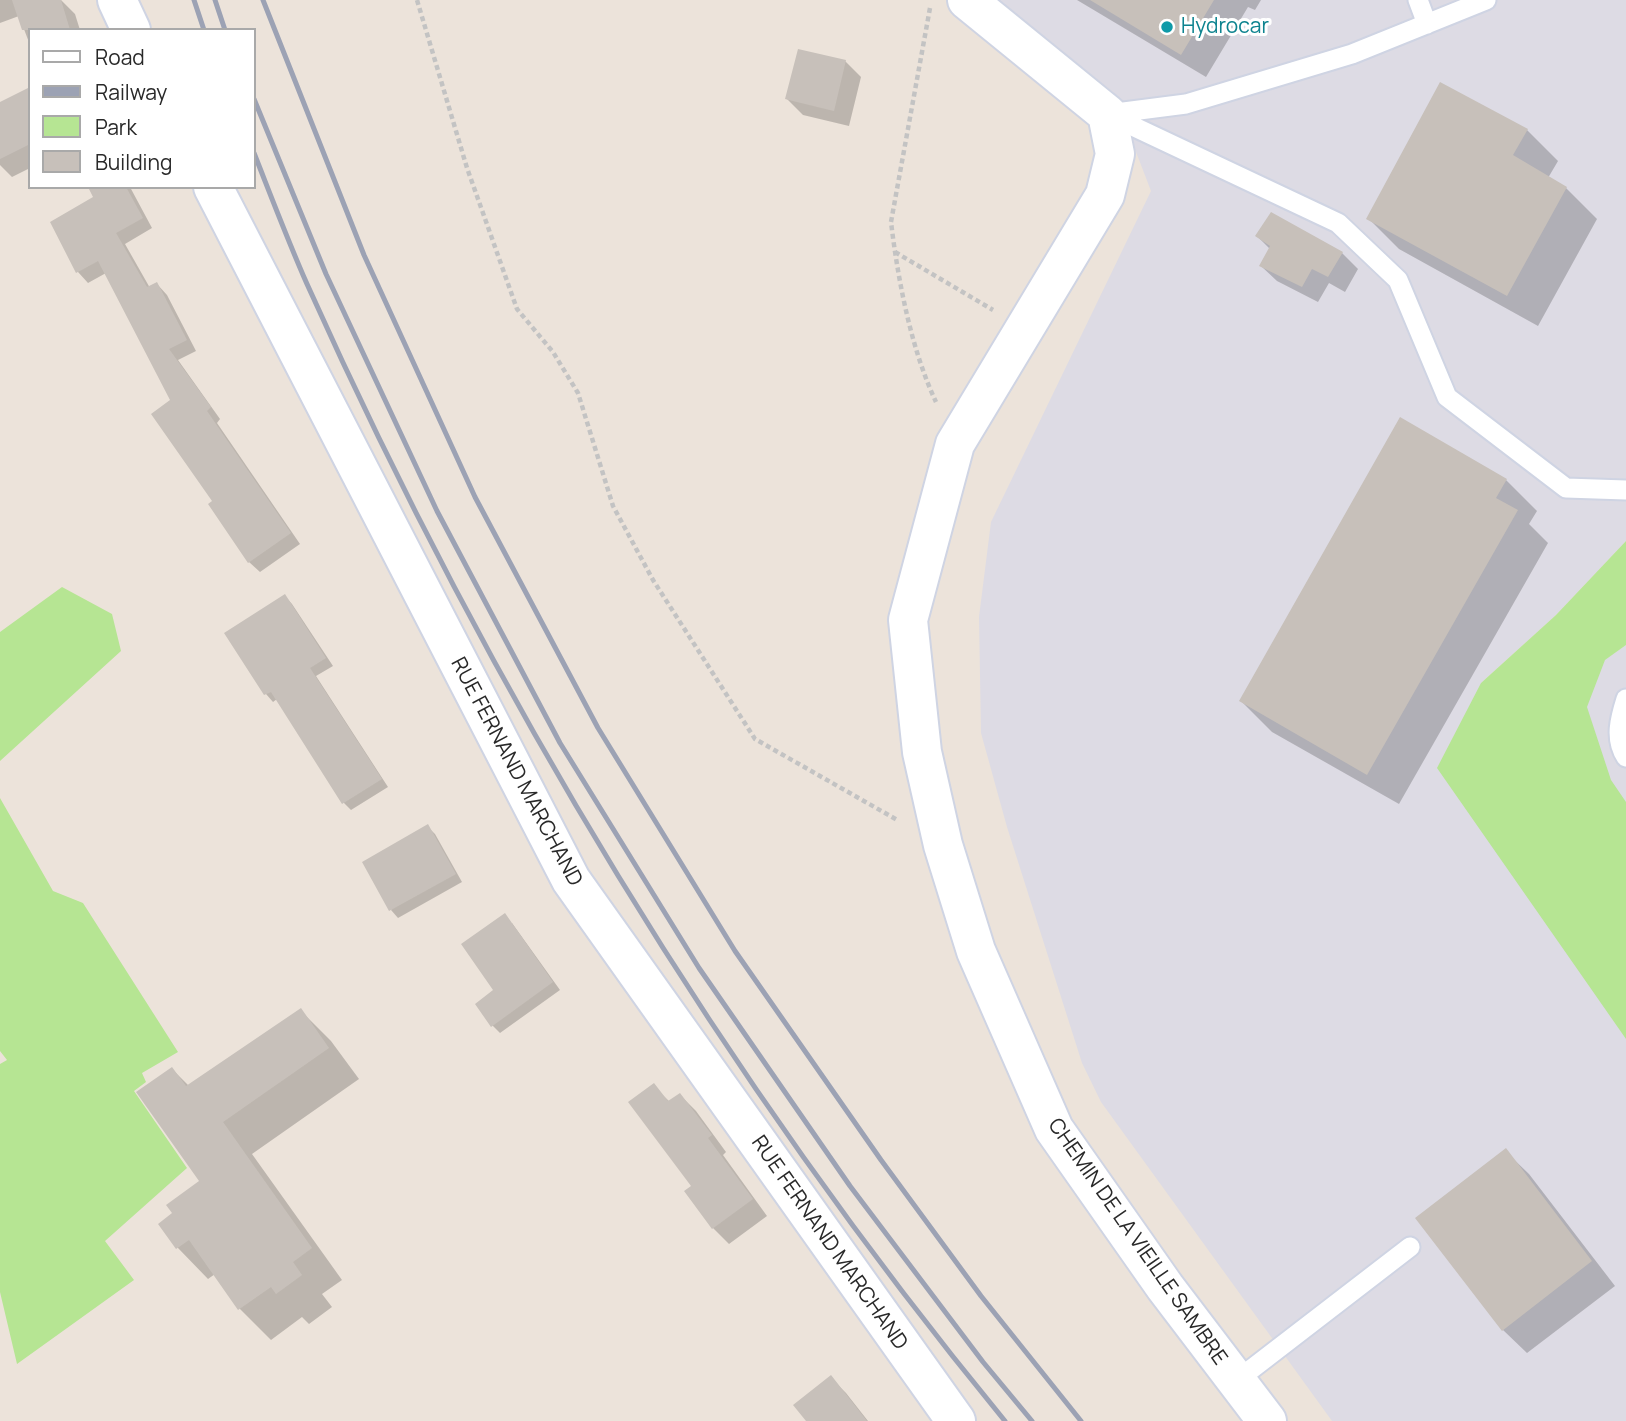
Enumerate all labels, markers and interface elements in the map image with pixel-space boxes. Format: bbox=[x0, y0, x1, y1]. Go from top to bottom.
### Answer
place label: Hydrocar bbox=[1181, 14, 1269, 40]
marker: Hydrocar bbox=[1159, 19, 1175, 35]
legend bbox=[28, 28, 256, 189]
text: Road bbox=[95, 43, 145, 71]
text: Railway bbox=[95, 78, 167, 106]
text: Park bbox=[95, 113, 137, 141]
text: Building bbox=[95, 148, 172, 176]
street label: RUE FERNAND MARCHAND bbox=[445, 653, 587, 891]
street label: CHEMIN DE LA VIEILLE SAMBRE bbox=[1042, 1114, 1232, 1370]
street label: RUE FERNAND MARCHAND bbox=[745, 1131, 913, 1355]

